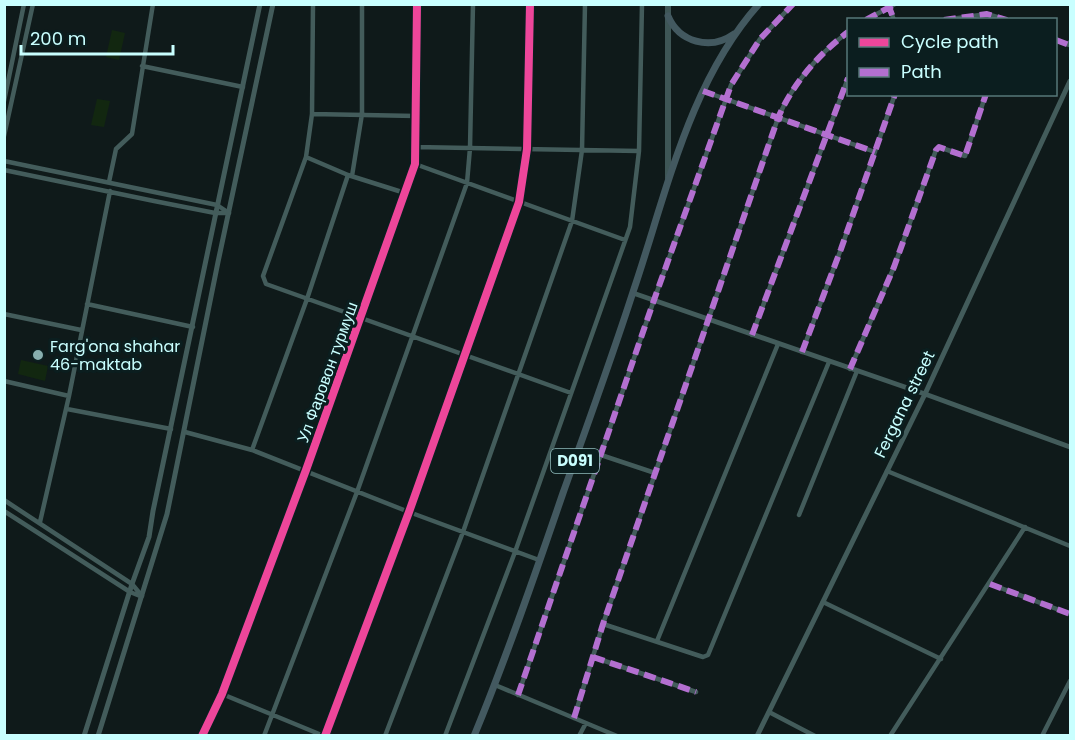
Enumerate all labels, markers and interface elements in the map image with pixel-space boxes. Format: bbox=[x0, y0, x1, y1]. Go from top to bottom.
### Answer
scale bar bbox=[21, 18, 172, 56]
legend bbox=[847, 18, 1057, 96]
text: 200 m bbox=[30, 26, 86, 51]
text: Cycle path bbox=[901, 29, 999, 54]
text: Path bbox=[901, 59, 942, 84]
street label: Ул Фаровон турмуш bbox=[291, 299, 364, 446]
place label: Farg'ona shahar 46-maktab bbox=[50, 335, 180, 376]
street label: Fergana street bbox=[869, 347, 940, 462]
marker: Farg'ona shahar 46-maktab bbox=[31, 348, 45, 362]
road number: D091 bbox=[551, 449, 599, 473]

